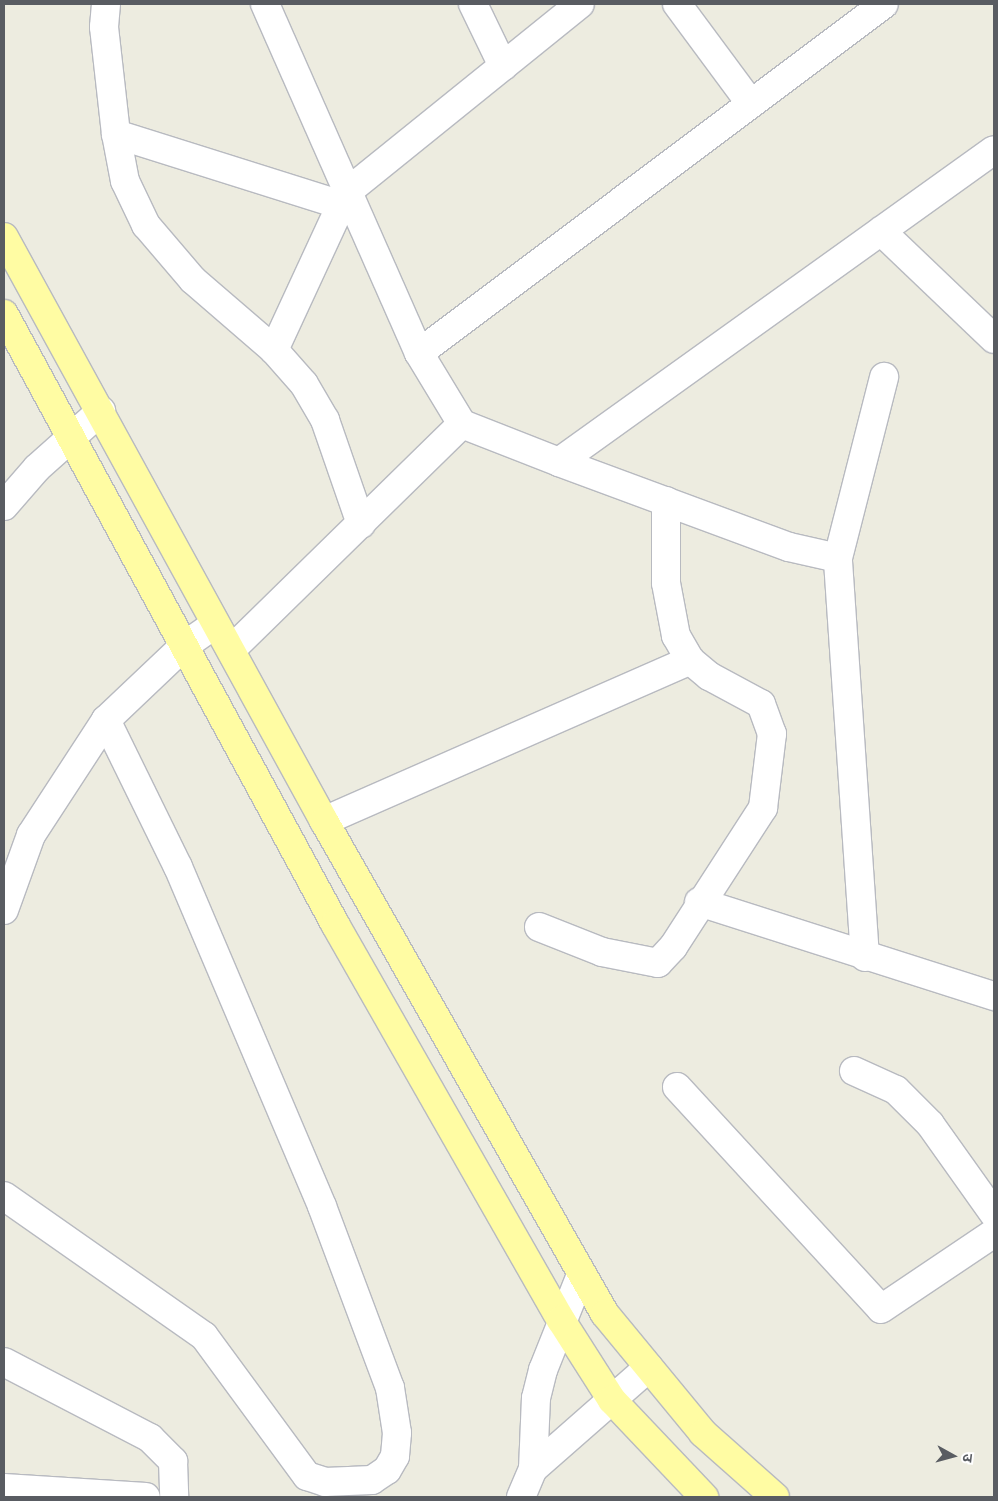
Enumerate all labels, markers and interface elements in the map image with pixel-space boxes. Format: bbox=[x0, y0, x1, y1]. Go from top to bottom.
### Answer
north arrow bbox=[928, 1431, 978, 1481]
text: उ bbox=[959, 1453, 976, 1463]

